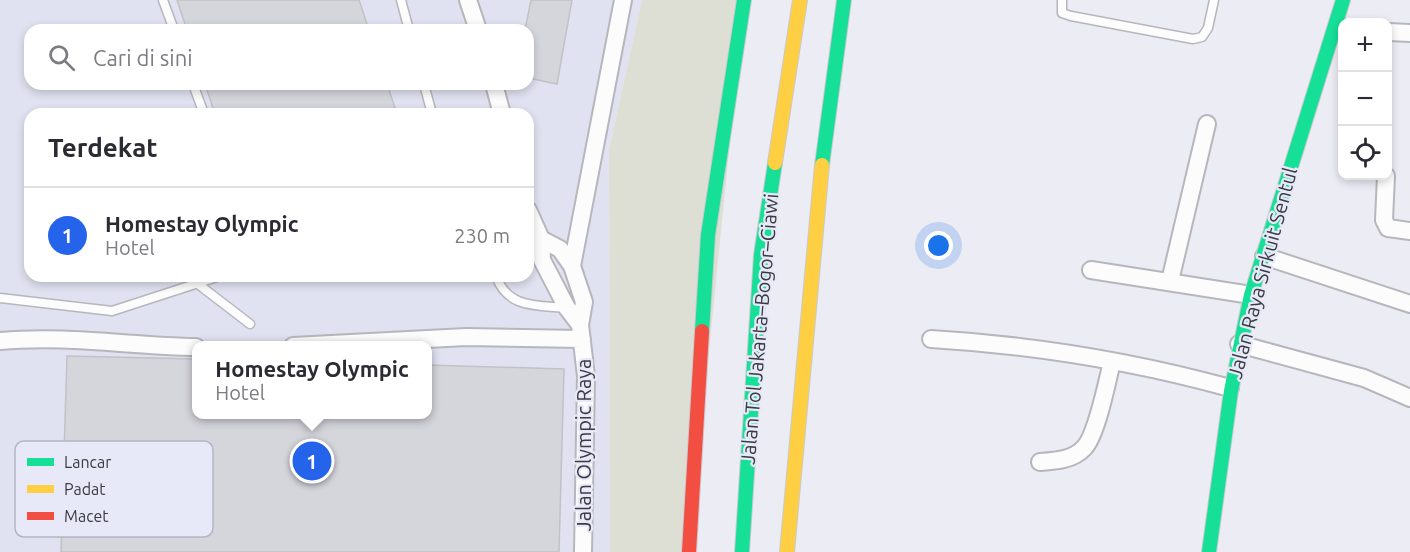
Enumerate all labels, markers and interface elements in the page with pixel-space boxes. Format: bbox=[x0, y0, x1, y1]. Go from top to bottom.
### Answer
map controls bbox=[1338, 18, 1392, 180]
button: + bbox=[1338, 18, 1392, 72]
search box bbox=[24, 24, 534, 90]
icon: search bbox=[45, 41, 78, 74]
text: Cari di sini bbox=[93, 45, 193, 70]
button: − bbox=[1338, 72, 1392, 126]
button: locate bbox=[1338, 126, 1392, 180]
text: Terdekat bbox=[48, 133, 158, 162]
street label: Jalan Raya Sirkuit Sentul bbox=[1223, 165, 1301, 381]
street label: Jalan Tol Jakarta–Bogor–Ciawi bbox=[736, 193, 782, 465]
text: Homestay Olympic bbox=[105, 211, 299, 236]
text: 1 bbox=[62, 224, 73, 247]
text: 230 m bbox=[454, 224, 510, 247]
your location bbox=[924, 231, 953, 260]
text: Hotel bbox=[105, 236, 155, 259]
popup bbox=[192, 341, 432, 419]
text: Homestay Olympic bbox=[215, 356, 409, 381]
street label: Jalan Olympic Raya bbox=[572, 359, 595, 531]
text: Hotel bbox=[215, 381, 265, 404]
pin: 1 bbox=[292, 438, 332, 484]
legend bbox=[15, 441, 213, 537]
text: Lancar bbox=[64, 453, 111, 471]
text: Padat bbox=[64, 480, 106, 498]
text: Macet bbox=[64, 507, 109, 525]

